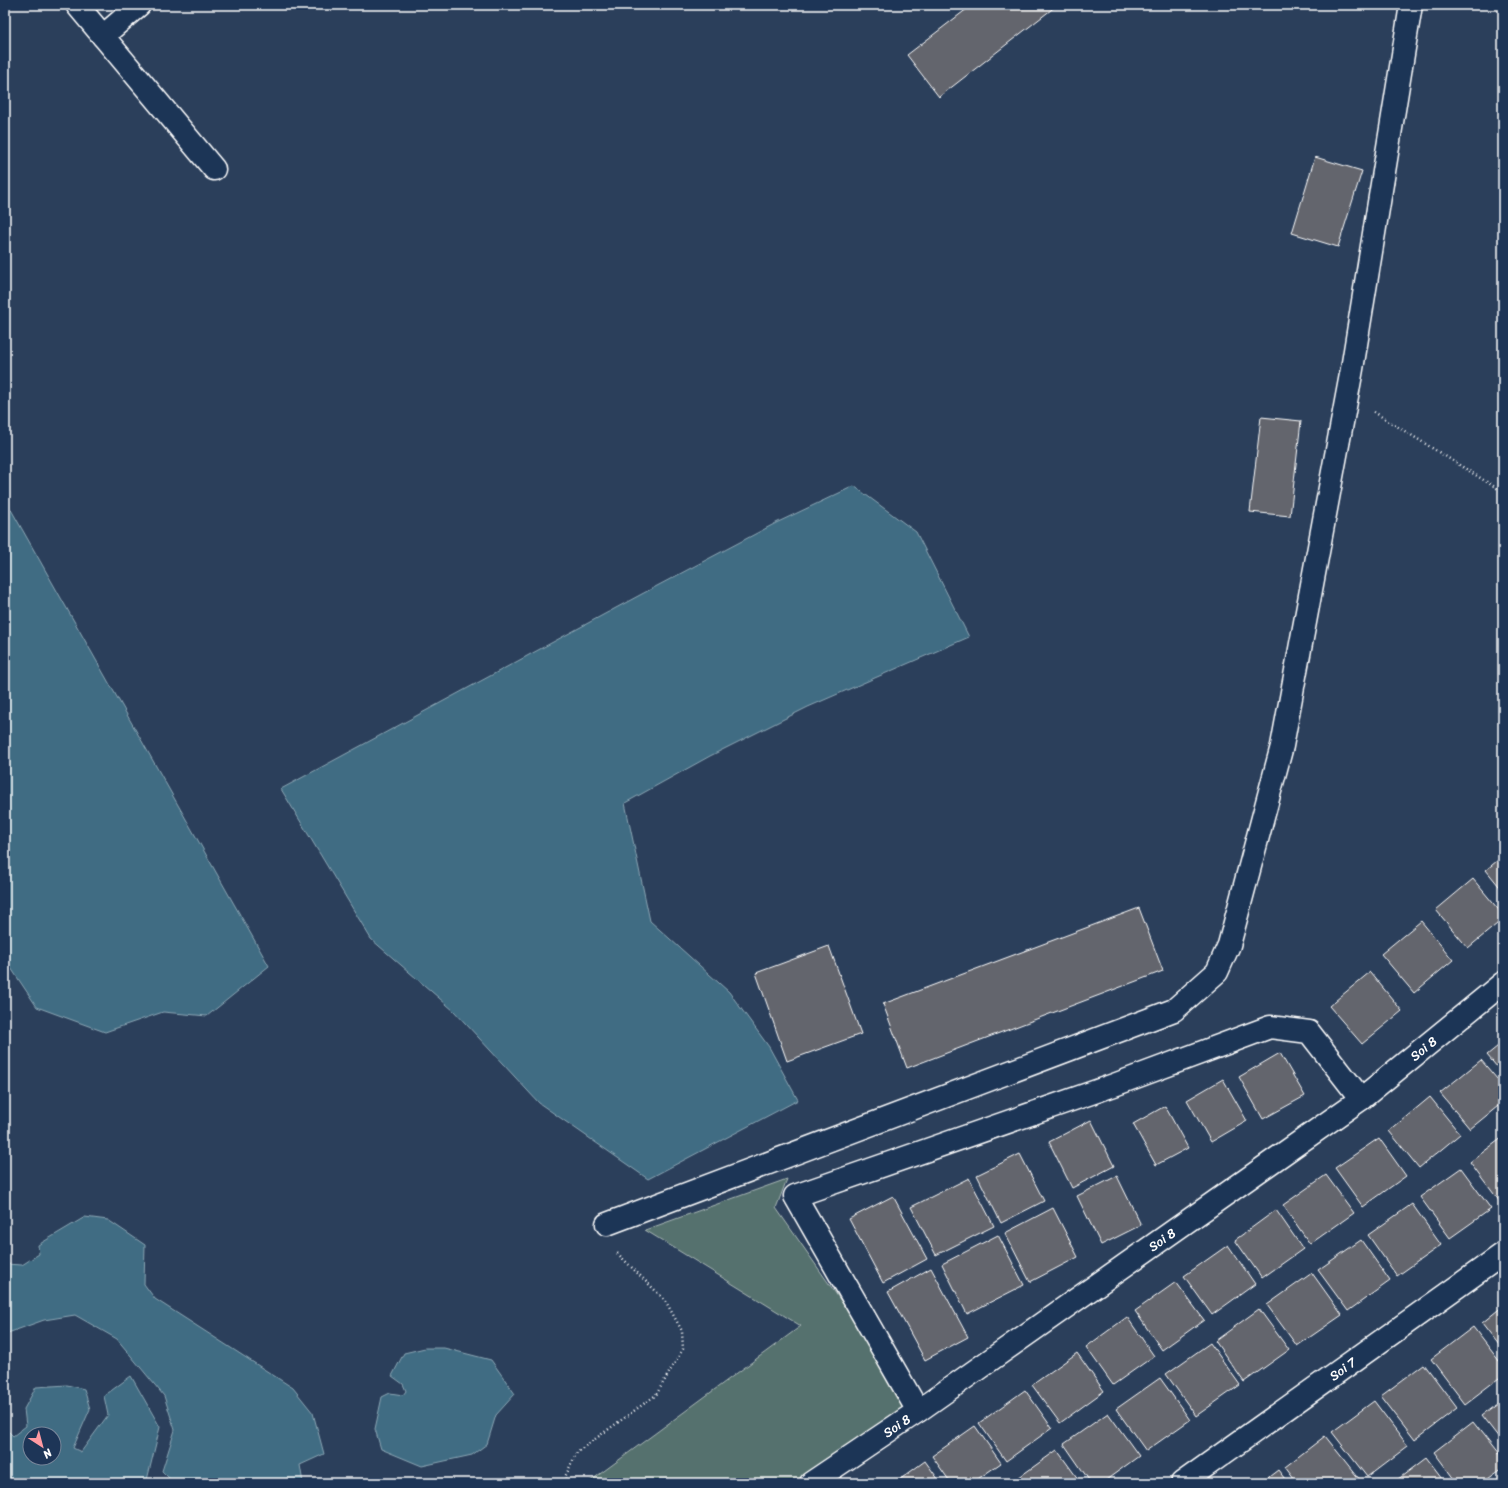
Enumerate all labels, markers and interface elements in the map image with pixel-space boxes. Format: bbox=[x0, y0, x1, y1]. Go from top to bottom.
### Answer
street label: Soi 8 bbox=[1404, 1030, 1442, 1067]
street label: Soi 8 bbox=[1143, 1221, 1181, 1257]
street label: Soi 7 bbox=[1324, 1350, 1362, 1386]
street label: Soi 8 bbox=[878, 1408, 915, 1443]
north arrow bbox=[22, 1426, 62, 1466]
text: N bbox=[39, 1443, 57, 1464]

